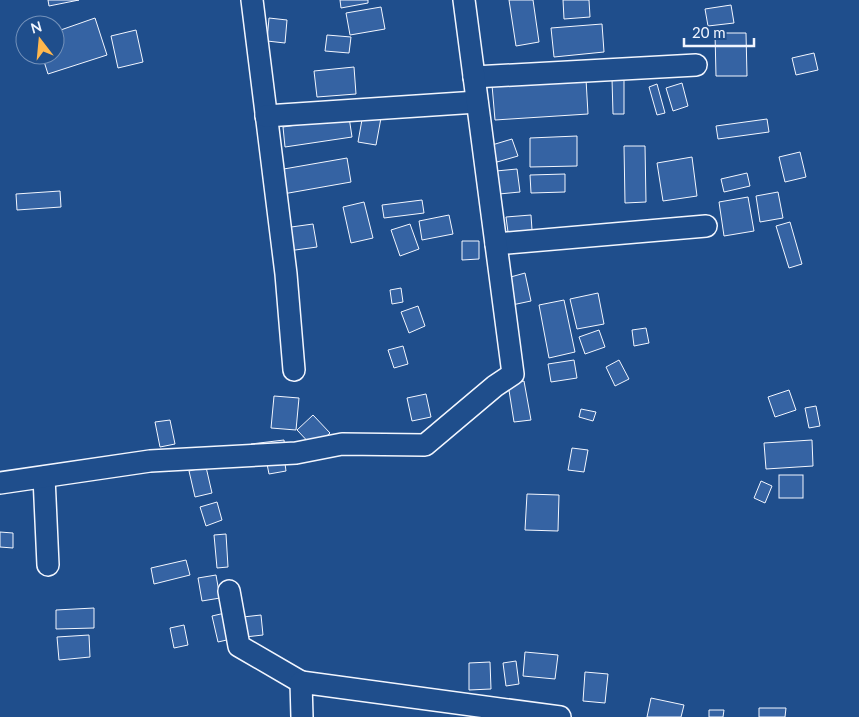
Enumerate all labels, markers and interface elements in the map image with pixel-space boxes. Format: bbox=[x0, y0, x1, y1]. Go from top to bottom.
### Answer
north arrow bbox=[15, 15, 65, 65]
scale bar bbox=[684, 15, 754, 47]
text: N bbox=[29, 17, 44, 37]
text: 20 m bbox=[692, 23, 726, 41]

